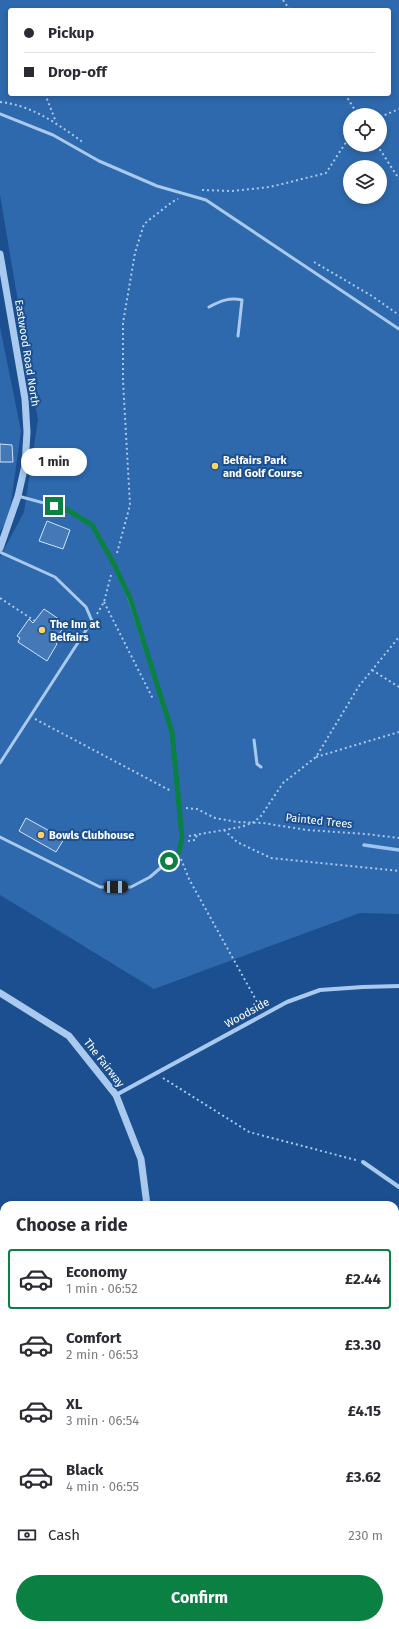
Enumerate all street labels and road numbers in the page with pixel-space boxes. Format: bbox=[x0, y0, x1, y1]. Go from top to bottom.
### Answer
street label: Eastwood Road North bbox=[12, 299, 42, 407]
street label: Painted Trees bbox=[285, 811, 353, 831]
street label: Woodside bbox=[222, 995, 272, 1031]
street label: The Fairway bbox=[81, 1036, 127, 1090]

